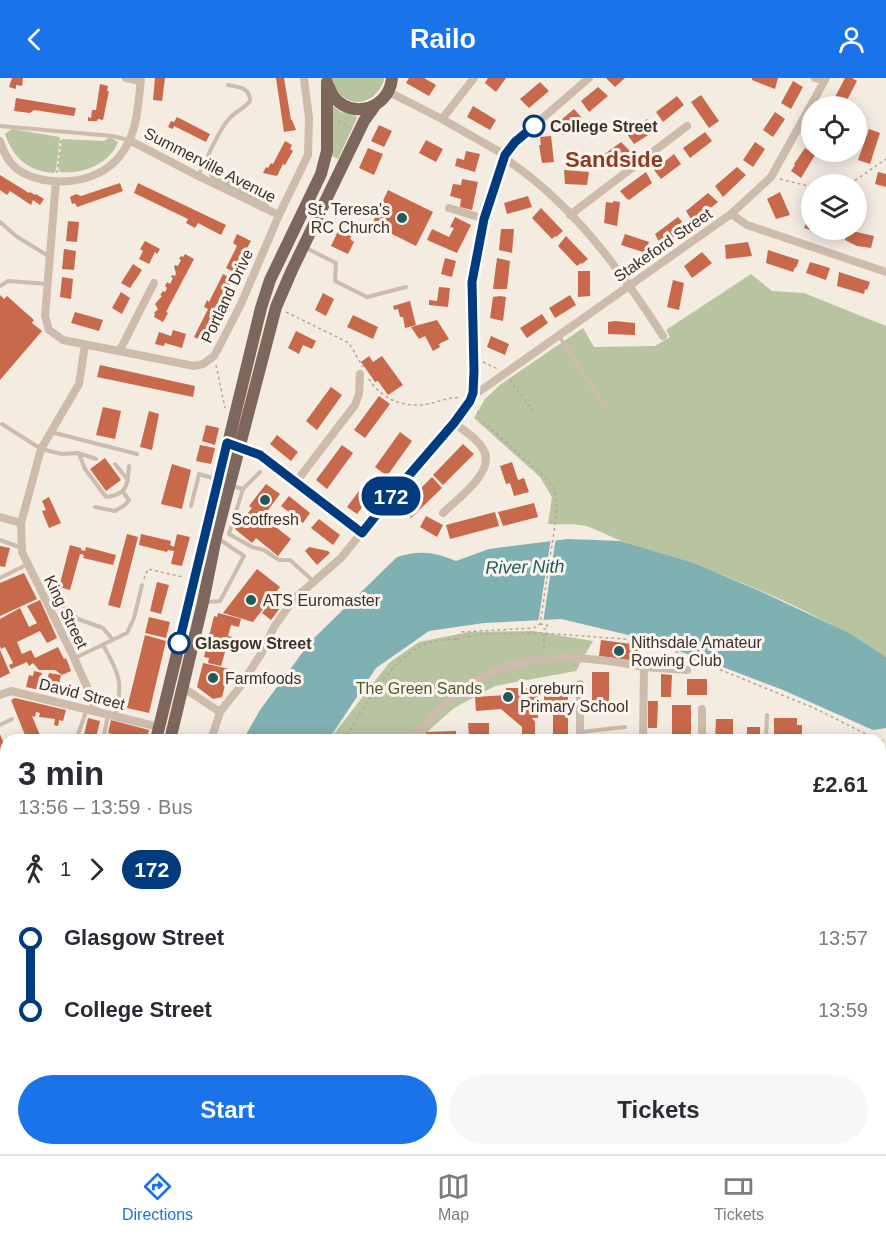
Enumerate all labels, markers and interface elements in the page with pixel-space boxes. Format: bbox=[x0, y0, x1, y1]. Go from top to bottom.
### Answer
icon: back bbox=[18, 23, 51, 56]
icon: person bbox=[835, 23, 868, 56]
text: Railo bbox=[410, 24, 476, 54]
map controls bbox=[801, 96, 867, 240]
button: locate bbox=[801, 96, 867, 162]
marker: College Street bbox=[523, 115, 545, 137]
place label: College Street bbox=[550, 118, 658, 135]
street label: Summerville Avenue bbox=[141, 124, 279, 206]
district label: Sandside bbox=[565, 147, 663, 172]
button: layers bbox=[801, 174, 867, 240]
place label: St. Teresa's RC Church bbox=[307, 201, 390, 236]
street label: Stakeford Street bbox=[611, 205, 716, 285]
marker: St. Teresa's RC Church bbox=[395, 211, 409, 225]
street label: Portland Drive bbox=[198, 246, 256, 346]
line badge: 172 bbox=[356, 476, 426, 516]
text: 172 bbox=[373, 485, 409, 508]
marker: Scotfresh bbox=[258, 493, 272, 507]
place label: Scotfresh bbox=[231, 511, 299, 528]
water label: River Nith bbox=[485, 556, 565, 578]
street label: King Street bbox=[41, 573, 91, 652]
place label: ATS Euromaster bbox=[263, 592, 381, 609]
marker: ATS Euromaster bbox=[244, 593, 258, 607]
marker: Glasgow Street bbox=[168, 632, 190, 654]
place label: Nithsdale Amateur Rowing Club bbox=[631, 634, 762, 669]
place label: Glasgow Street bbox=[195, 635, 312, 652]
marker: Nithsdale Amateur Rowing Club bbox=[612, 644, 626, 658]
place label: Farmfoods bbox=[225, 670, 301, 687]
marker: Farmfoods bbox=[206, 671, 220, 685]
street label: David Street bbox=[37, 675, 127, 713]
park label: The Green Sands bbox=[356, 680, 482, 697]
place label: Loreburn Primary School bbox=[520, 680, 628, 715]
marker: Loreburn Primary School bbox=[501, 690, 515, 704]
text: 3 min bbox=[18, 755, 104, 792]
text: £2.61 bbox=[813, 772, 868, 797]
text: 13:56 – 13:59 · Bus bbox=[18, 796, 193, 818]
icon: walk bbox=[18, 853, 51, 886]
icon: forward bbox=[80, 853, 113, 886]
text: 1 bbox=[60, 858, 71, 880]
text: 172 bbox=[134, 858, 169, 881]
text: Glasgow Street bbox=[64, 925, 224, 950]
text: 13:57 bbox=[818, 927, 868, 949]
text: College Street bbox=[64, 997, 212, 1022]
text: 13:59 bbox=[818, 999, 868, 1021]
button: Start bbox=[18, 1075, 437, 1144]
button: Tickets bbox=[449, 1075, 868, 1144]
tab: Directions bbox=[122, 1170, 193, 1224]
tab: Map bbox=[437, 1170, 470, 1224]
tab: Tickets bbox=[714, 1170, 764, 1224]

